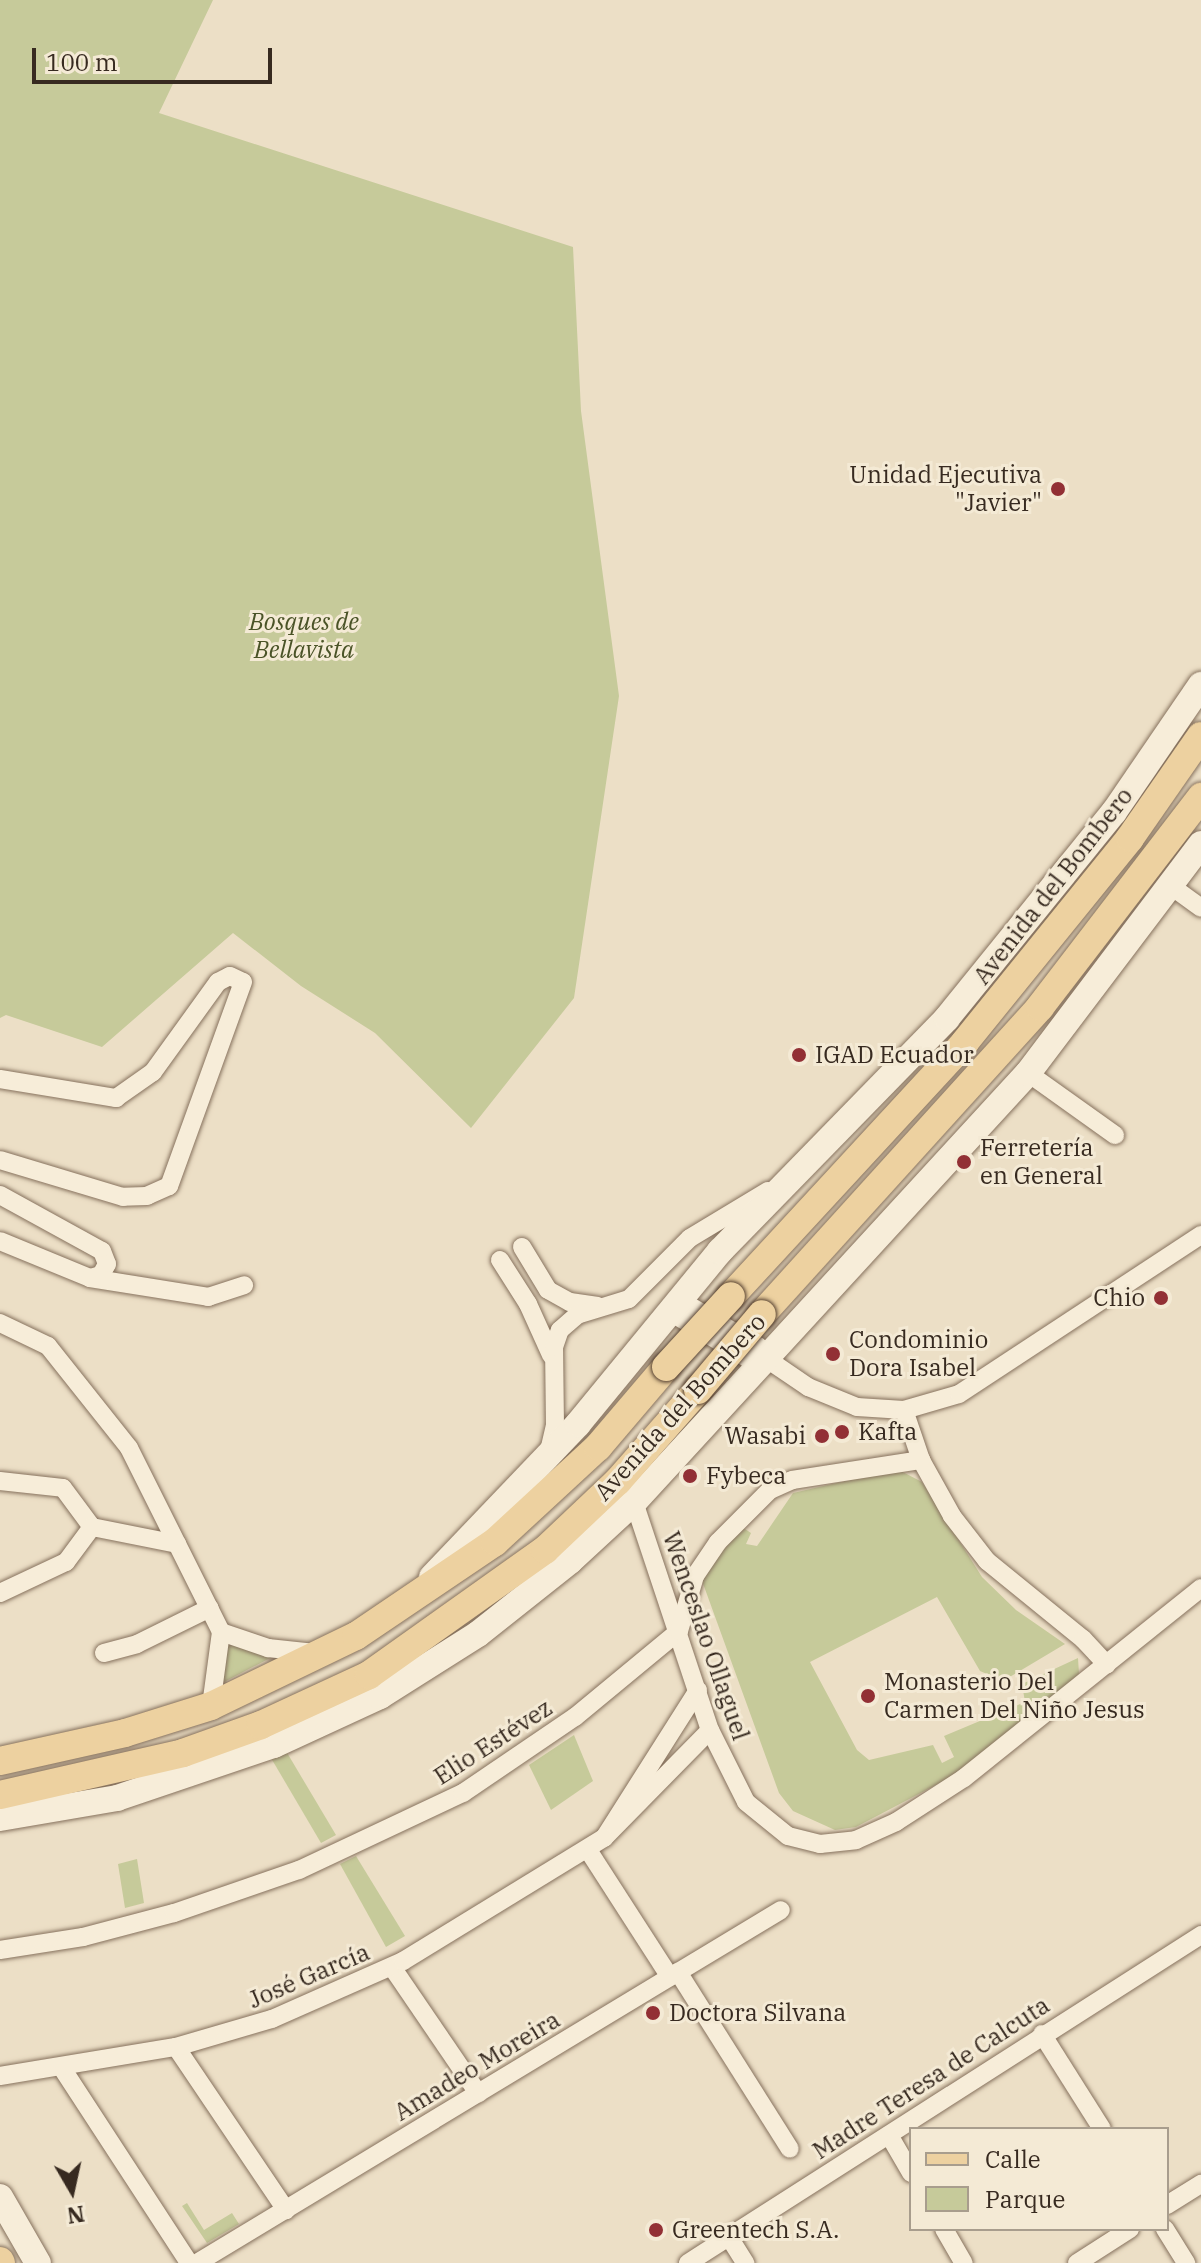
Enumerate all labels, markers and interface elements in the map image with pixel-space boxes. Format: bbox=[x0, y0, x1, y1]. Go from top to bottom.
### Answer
scale bar bbox=[36, 32, 276, 82]
text: 100 m bbox=[46, 46, 118, 78]
place label: Unidad Ejecutiva "Javier" bbox=[849, 461, 1042, 517]
marker: Unidad Ejecutiva "Javier" bbox=[1049, 480, 1067, 498]
park label: Bosques de Bellavista bbox=[249, 608, 359, 664]
street label: Avenida del Bombero bbox=[967, 782, 1139, 990]
place label: IGAD Ecuador bbox=[815, 1041, 974, 1069]
marker: IGAD Ecuador bbox=[790, 1046, 808, 1064]
place label: Ferretería en General bbox=[980, 1134, 1103, 1190]
marker: Ferretería en General bbox=[955, 1153, 973, 1171]
place label: Chio bbox=[1093, 1284, 1145, 1312]
marker: Chio bbox=[1152, 1289, 1170, 1307]
street label: Avenida del Bombero bbox=[588, 1308, 772, 1506]
place label: Condominio Dora Isabel bbox=[849, 1326, 988, 1382]
marker: Condominio Dora Isabel bbox=[824, 1345, 842, 1363]
place label: Kafta bbox=[858, 1418, 917, 1446]
place label: Wasabi bbox=[725, 1422, 806, 1450]
marker: Kafta bbox=[833, 1423, 851, 1441]
marker: Wasabi bbox=[813, 1427, 831, 1445]
place label: Fybeca bbox=[706, 1462, 786, 1490]
marker: Fybeca bbox=[681, 1467, 699, 1485]
street label: Wenceslao Ollaguel bbox=[657, 1528, 755, 1744]
place label: Monasterio Del Carmen Del Niño Jesus bbox=[884, 1668, 1145, 1724]
marker: Monasterio Del Carmen Del Niño Jesus bbox=[859, 1687, 877, 1705]
street label: Elio Estévez bbox=[429, 1693, 557, 1791]
street label: José García bbox=[244, 1938, 374, 2014]
street label: Madre Teresa de Calcuta bbox=[807, 1991, 1055, 2165]
place label: Doctora Silvana bbox=[669, 1999, 846, 2027]
marker: Doctora Silvana bbox=[644, 2004, 662, 2022]
street label: Amadeo Moreira bbox=[389, 2005, 565, 2127]
legend bbox=[909, 2127, 1169, 2231]
text: Calle bbox=[985, 2143, 1041, 2175]
north arrow bbox=[32, 2151, 112, 2231]
text: Parque bbox=[985, 2183, 1065, 2215]
text: N bbox=[65, 2200, 87, 2231]
place label: Greentech S.A. bbox=[672, 2216, 839, 2244]
marker: Greentech S.A. bbox=[647, 2221, 665, 2239]

